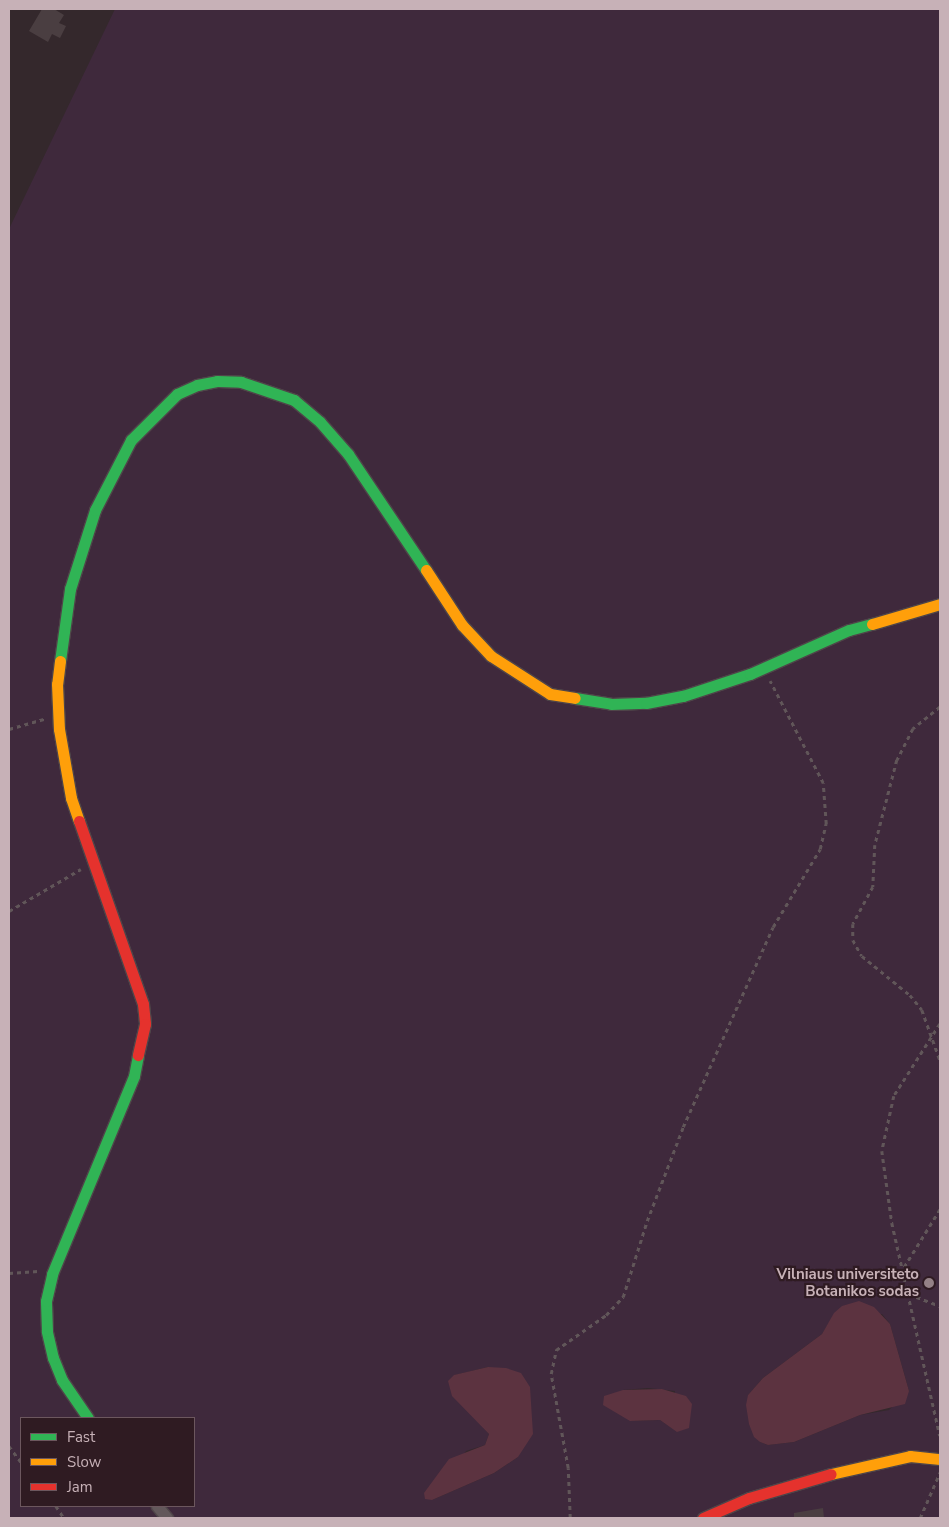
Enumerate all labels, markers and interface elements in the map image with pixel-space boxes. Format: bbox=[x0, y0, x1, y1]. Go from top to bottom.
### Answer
place label: Vilniaus universiteto Botanikos sodas bbox=[777, 1265, 919, 1300]
marker: Vilniaus universiteto Botanikos sodas bbox=[923, 1277, 935, 1289]
legend bbox=[20, 1417, 195, 1507]
text: Fast bbox=[67, 1427, 95, 1447]
text: Slow bbox=[67, 1452, 101, 1472]
text: Jam bbox=[67, 1477, 93, 1497]

